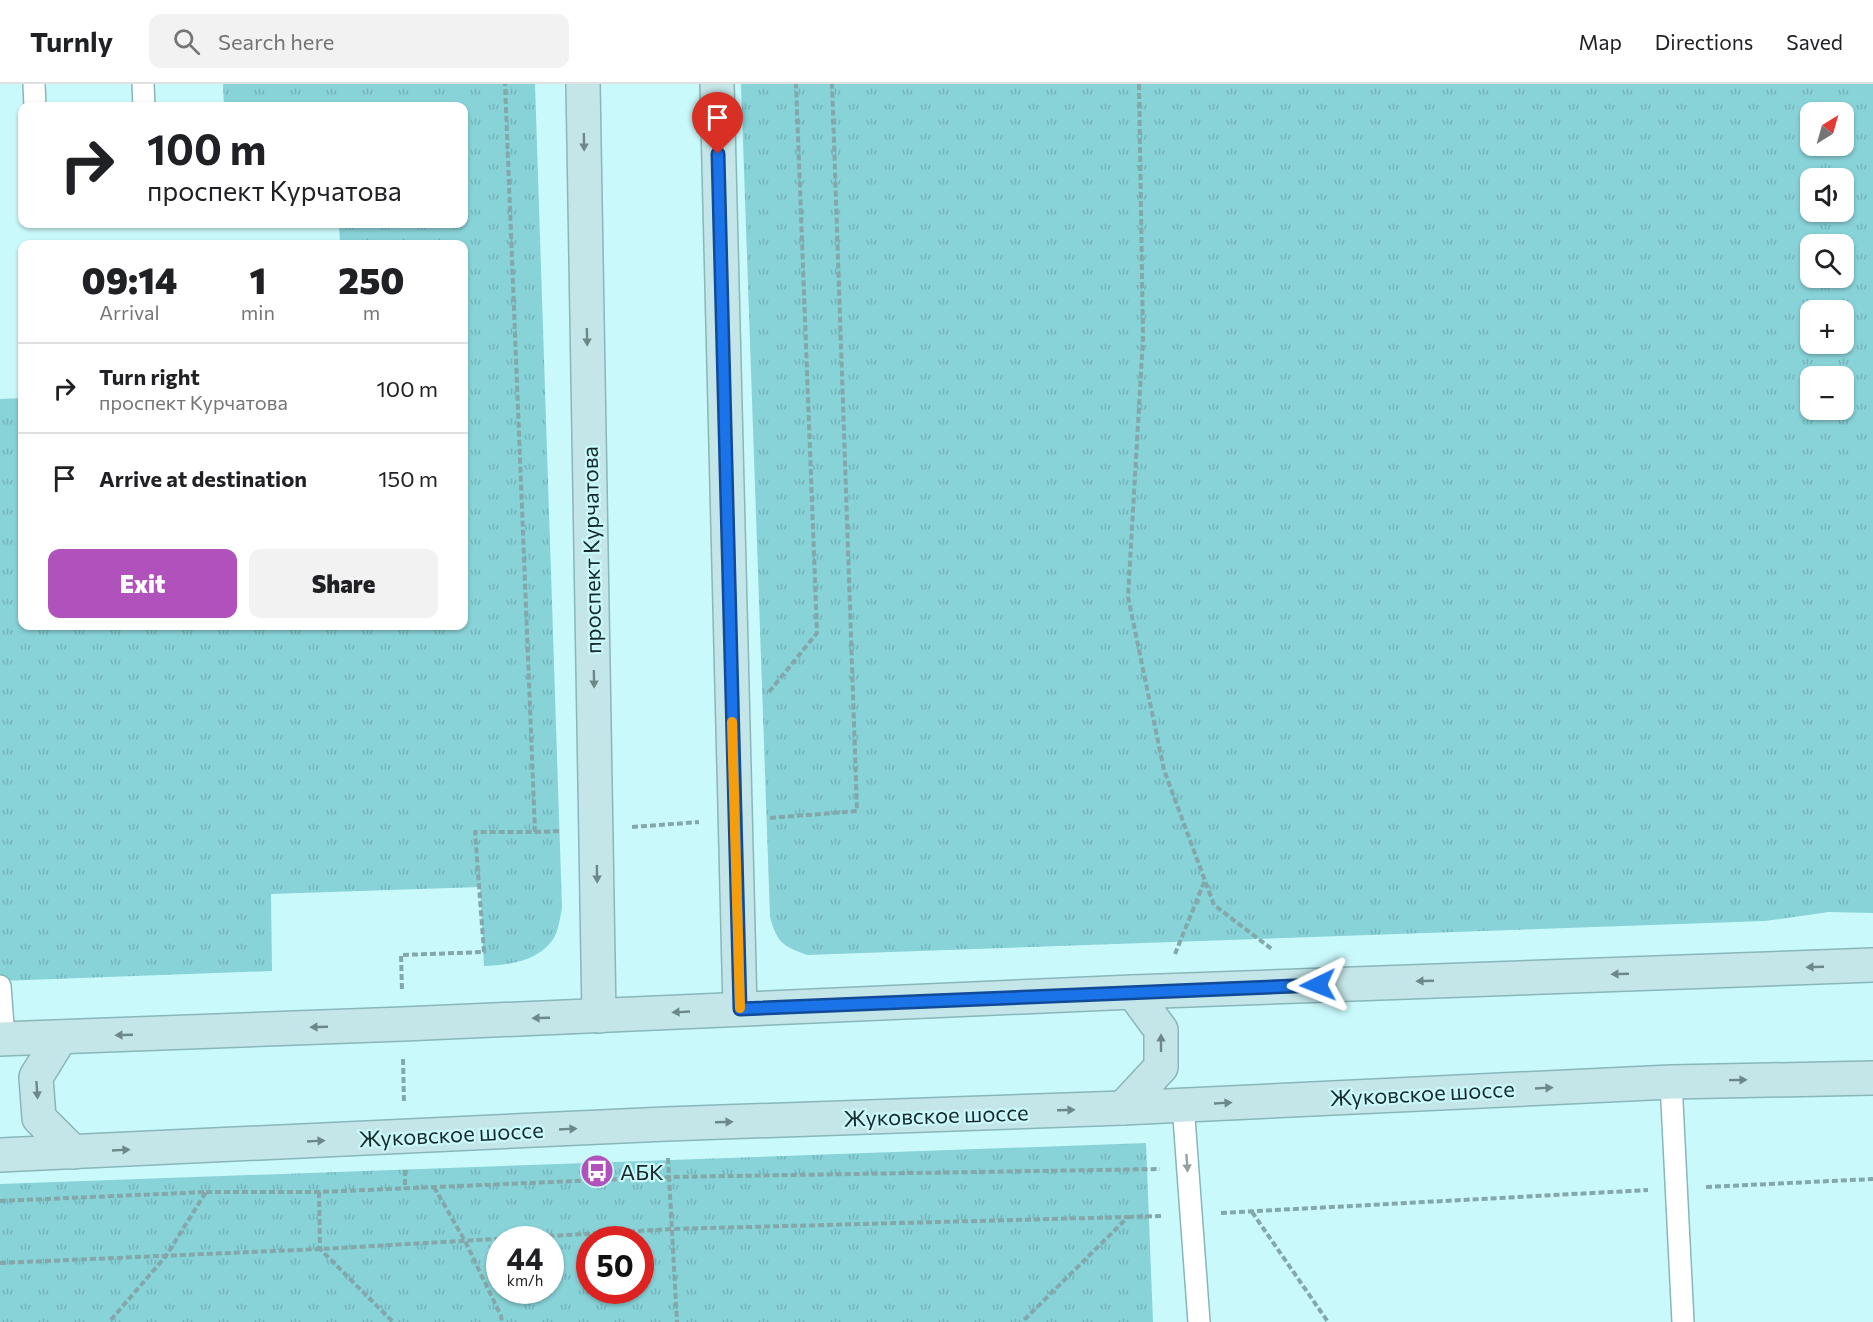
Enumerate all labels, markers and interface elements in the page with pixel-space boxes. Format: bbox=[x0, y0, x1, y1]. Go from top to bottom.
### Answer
search box bbox=[149, 14, 569, 68]
text: Turnly bbox=[30, 24, 113, 58]
icon: search bbox=[170, 25, 203, 58]
text: Search here bbox=[218, 28, 334, 55]
text: Map bbox=[1579, 29, 1622, 54]
text: Directions bbox=[1655, 29, 1753, 54]
text: Saved bbox=[1786, 29, 1843, 54]
pin bbox=[692, 92, 743, 154]
icon: arrive bbox=[701, 101, 734, 134]
north arrow bbox=[1800, 102, 1854, 156]
map controls bbox=[1800, 102, 1854, 420]
text: 100 m bbox=[147, 122, 267, 174]
icon: right bbox=[48, 126, 126, 204]
one-way arrow bbox=[579, 133, 588, 152]
button: sound bbox=[1800, 168, 1854, 222]
text: проспект Курчатова bbox=[147, 174, 402, 207]
button: search bbox=[1800, 234, 1854, 288]
text: 09:14 bbox=[81, 257, 177, 301]
text: 1 bbox=[249, 257, 266, 301]
text: 250 bbox=[338, 257, 405, 301]
text: Arrival bbox=[99, 300, 160, 324]
text: min bbox=[241, 300, 275, 324]
text: m bbox=[363, 300, 380, 324]
button: + bbox=[1800, 300, 1854, 354]
one-way arrow bbox=[582, 328, 592, 347]
text: Turn right bbox=[99, 363, 200, 390]
button: − bbox=[1800, 366, 1854, 420]
icon: right bbox=[48, 372, 81, 405]
text: 100 m bbox=[376, 375, 438, 402]
text: проспект Курчатова bbox=[99, 390, 288, 414]
street label: проспект Курчатова bbox=[576, 446, 606, 654]
icon: arrive bbox=[48, 462, 81, 495]
text: Arrive at destination bbox=[99, 465, 307, 492]
text: 150 m bbox=[378, 465, 438, 492]
button: Exit bbox=[48, 549, 237, 618]
button: Share bbox=[249, 549, 438, 618]
one-way arrow bbox=[589, 670, 598, 689]
one-way arrow bbox=[592, 865, 602, 884]
position arrow bbox=[1286, 953, 1350, 1017]
one-way arrow bbox=[1805, 963, 1824, 972]
one-way arrow bbox=[1610, 970, 1629, 979]
one-way arrow bbox=[1415, 977, 1434, 986]
one-way arrow bbox=[672, 1007, 691, 1016]
one-way arrow bbox=[532, 1014, 551, 1023]
one-way arrow bbox=[309, 1023, 328, 1032]
one-way arrow bbox=[114, 1031, 133, 1040]
one-way arrow bbox=[1156, 1034, 1166, 1053]
street label: Жуковское шоссе bbox=[1329, 1075, 1515, 1111]
one-way arrow bbox=[1729, 1076, 1748, 1085]
one-way arrow bbox=[32, 1080, 42, 1099]
one-way arrow bbox=[1534, 1083, 1553, 1092]
street label: Жуковское шоссе bbox=[843, 1098, 1029, 1132]
one-way arrow bbox=[1213, 1098, 1232, 1107]
one-way arrow bbox=[1057, 1105, 1076, 1114]
street label: Жуковское шоссе bbox=[358, 1116, 544, 1152]
one-way arrow bbox=[715, 1118, 734, 1127]
one-way arrow bbox=[558, 1124, 577, 1133]
one-way arrow bbox=[307, 1136, 326, 1145]
one-way arrow bbox=[112, 1145, 131, 1154]
bus stop icon: АБК bbox=[579, 1153, 615, 1189]
one-way arrow bbox=[1182, 1153, 1192, 1172]
place label: АБК bbox=[620, 1158, 664, 1185]
speed limit sign: 50 bbox=[576, 1226, 654, 1304]
text: 44 bbox=[507, 1239, 543, 1276]
text: km/h bbox=[507, 1271, 543, 1289]

